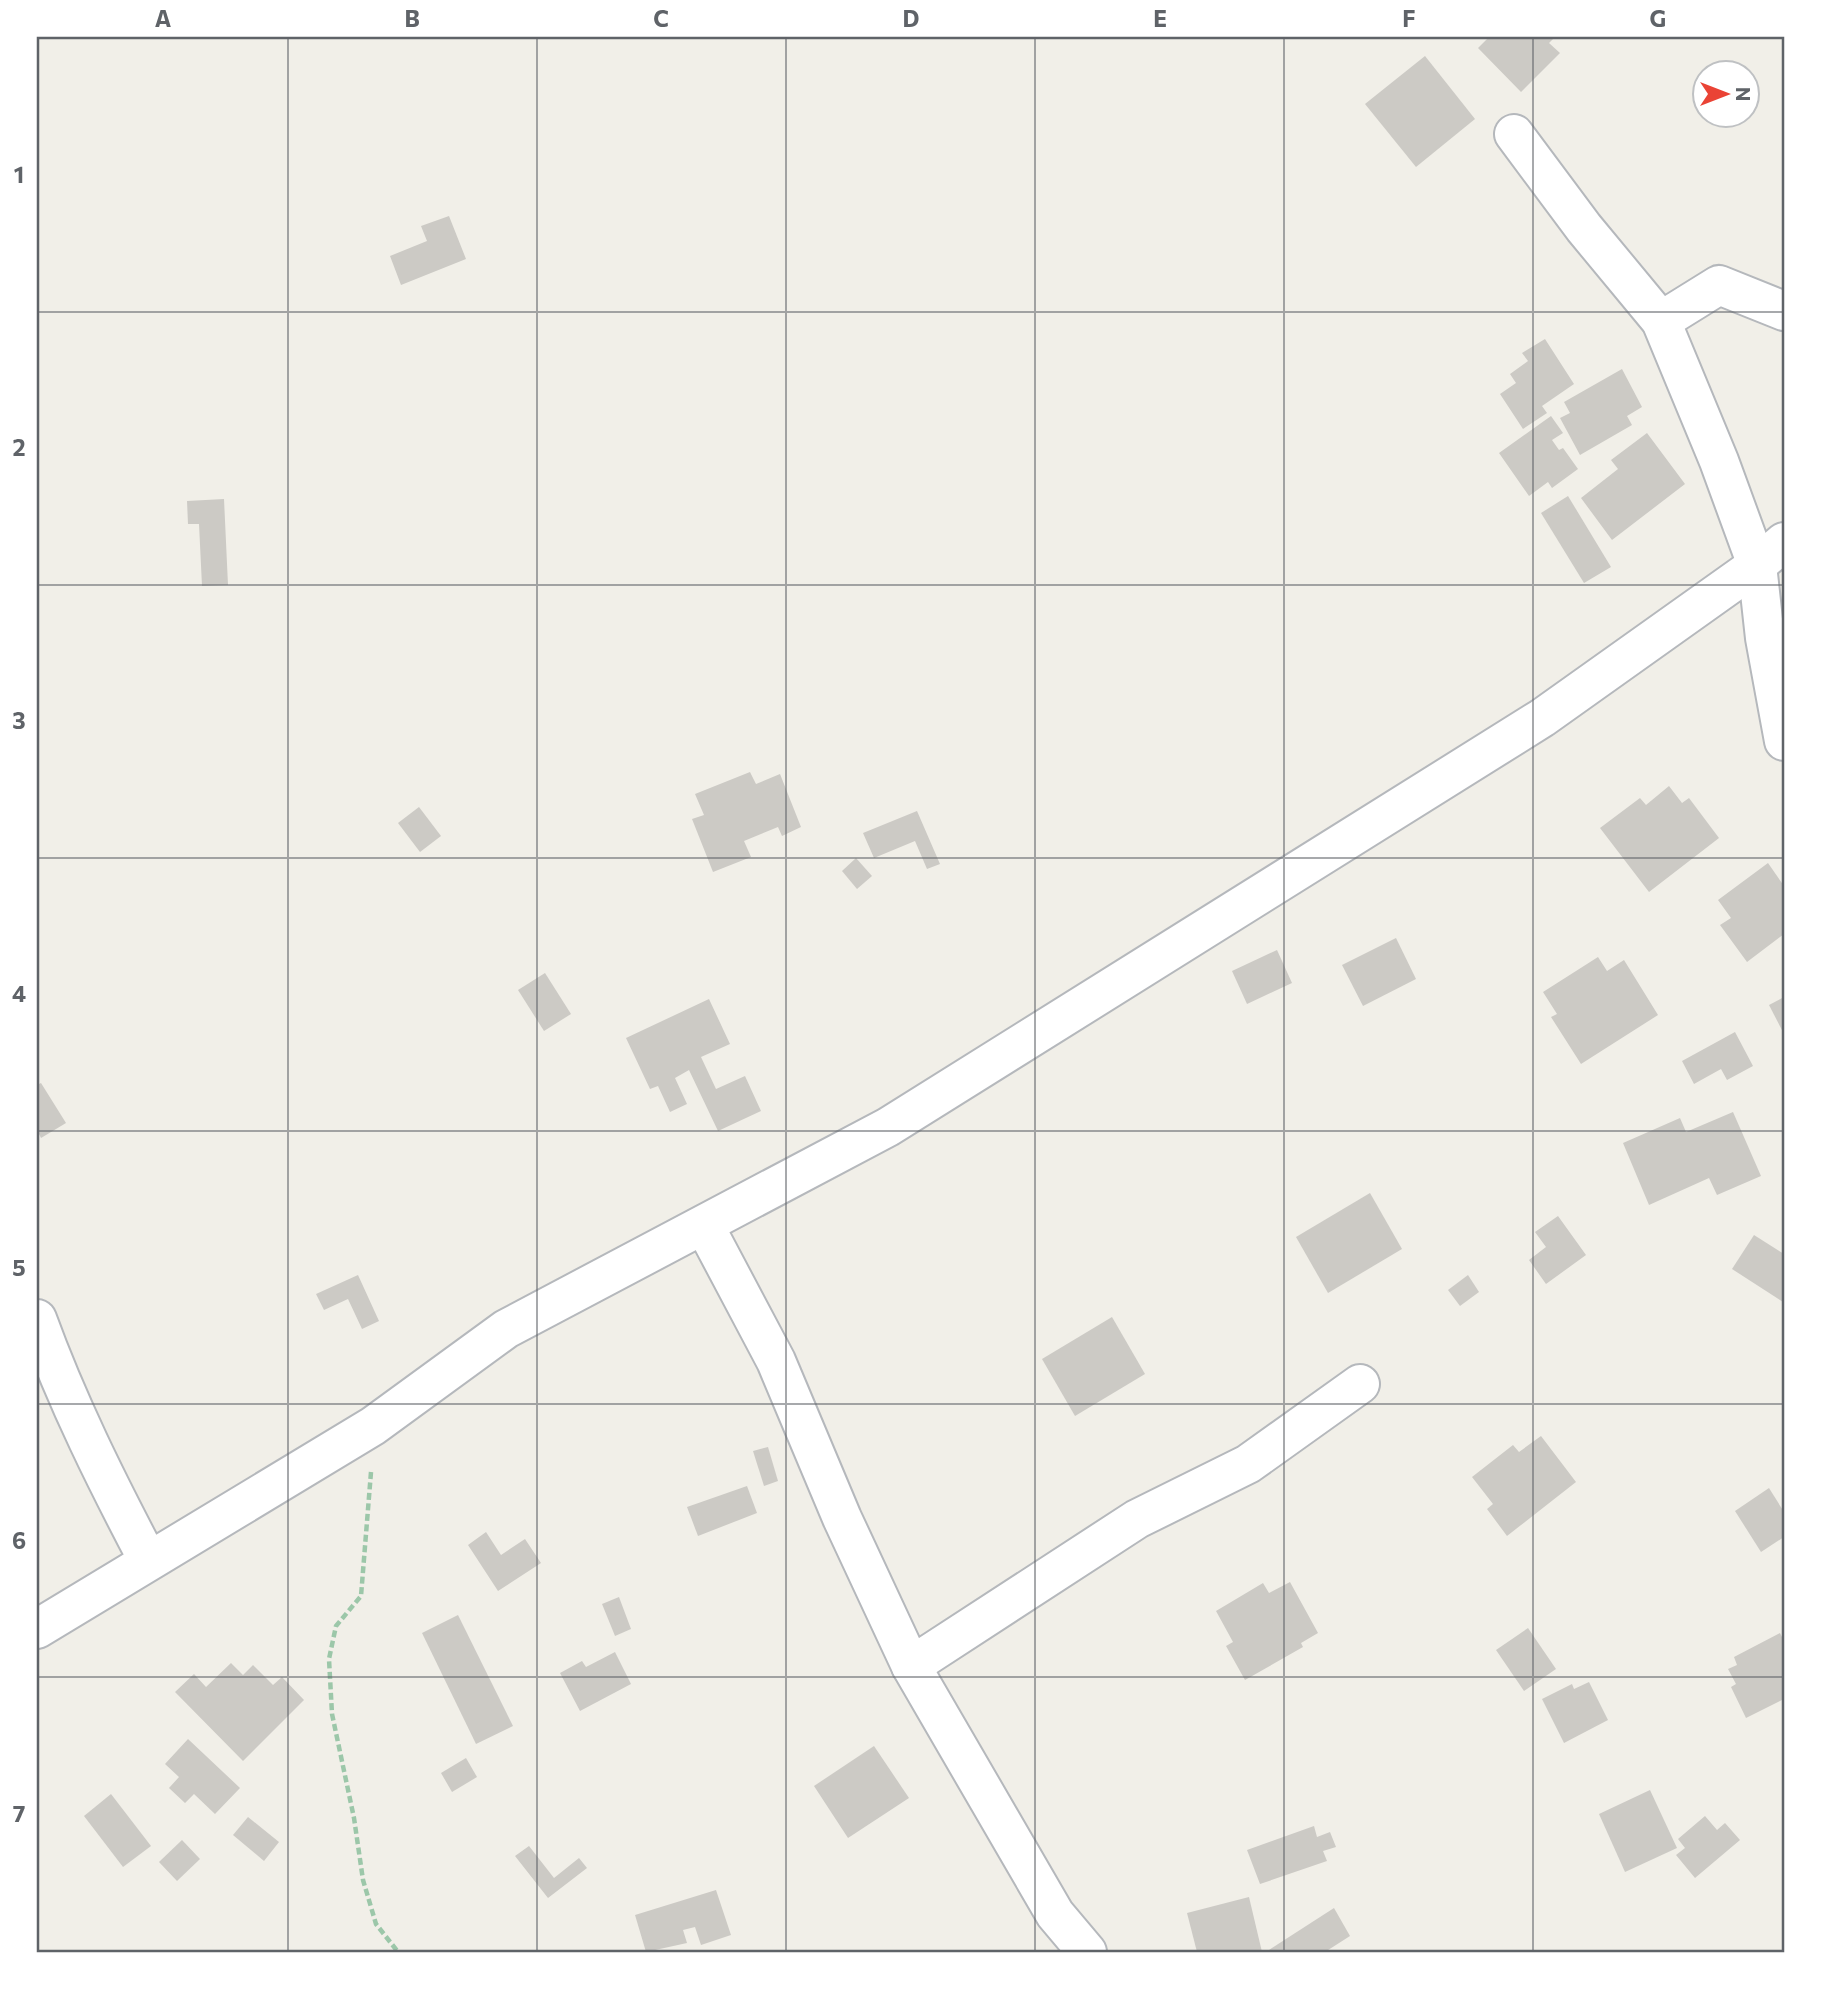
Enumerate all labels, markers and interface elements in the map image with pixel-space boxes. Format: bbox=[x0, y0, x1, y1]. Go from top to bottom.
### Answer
text: A bbox=[155, 4, 172, 32]
text: B bbox=[404, 4, 420, 32]
text: C bbox=[653, 4, 669, 32]
text: D bbox=[903, 4, 920, 32]
text: E bbox=[1153, 4, 1167, 32]
text: F bbox=[1402, 4, 1416, 32]
text: G bbox=[1650, 4, 1666, 32]
north arrow bbox=[1692, 60, 1762, 130]
text: N bbox=[1732, 87, 1755, 101]
text: 1 bbox=[14, 160, 24, 188]
text: 2 bbox=[12, 433, 26, 461]
text: 3 bbox=[12, 706, 26, 734]
text: 4 bbox=[12, 979, 26, 1007]
text: 5 bbox=[12, 1253, 26, 1281]
text: 6 bbox=[12, 1526, 26, 1554]
text: 7 bbox=[13, 1799, 25, 1827]

